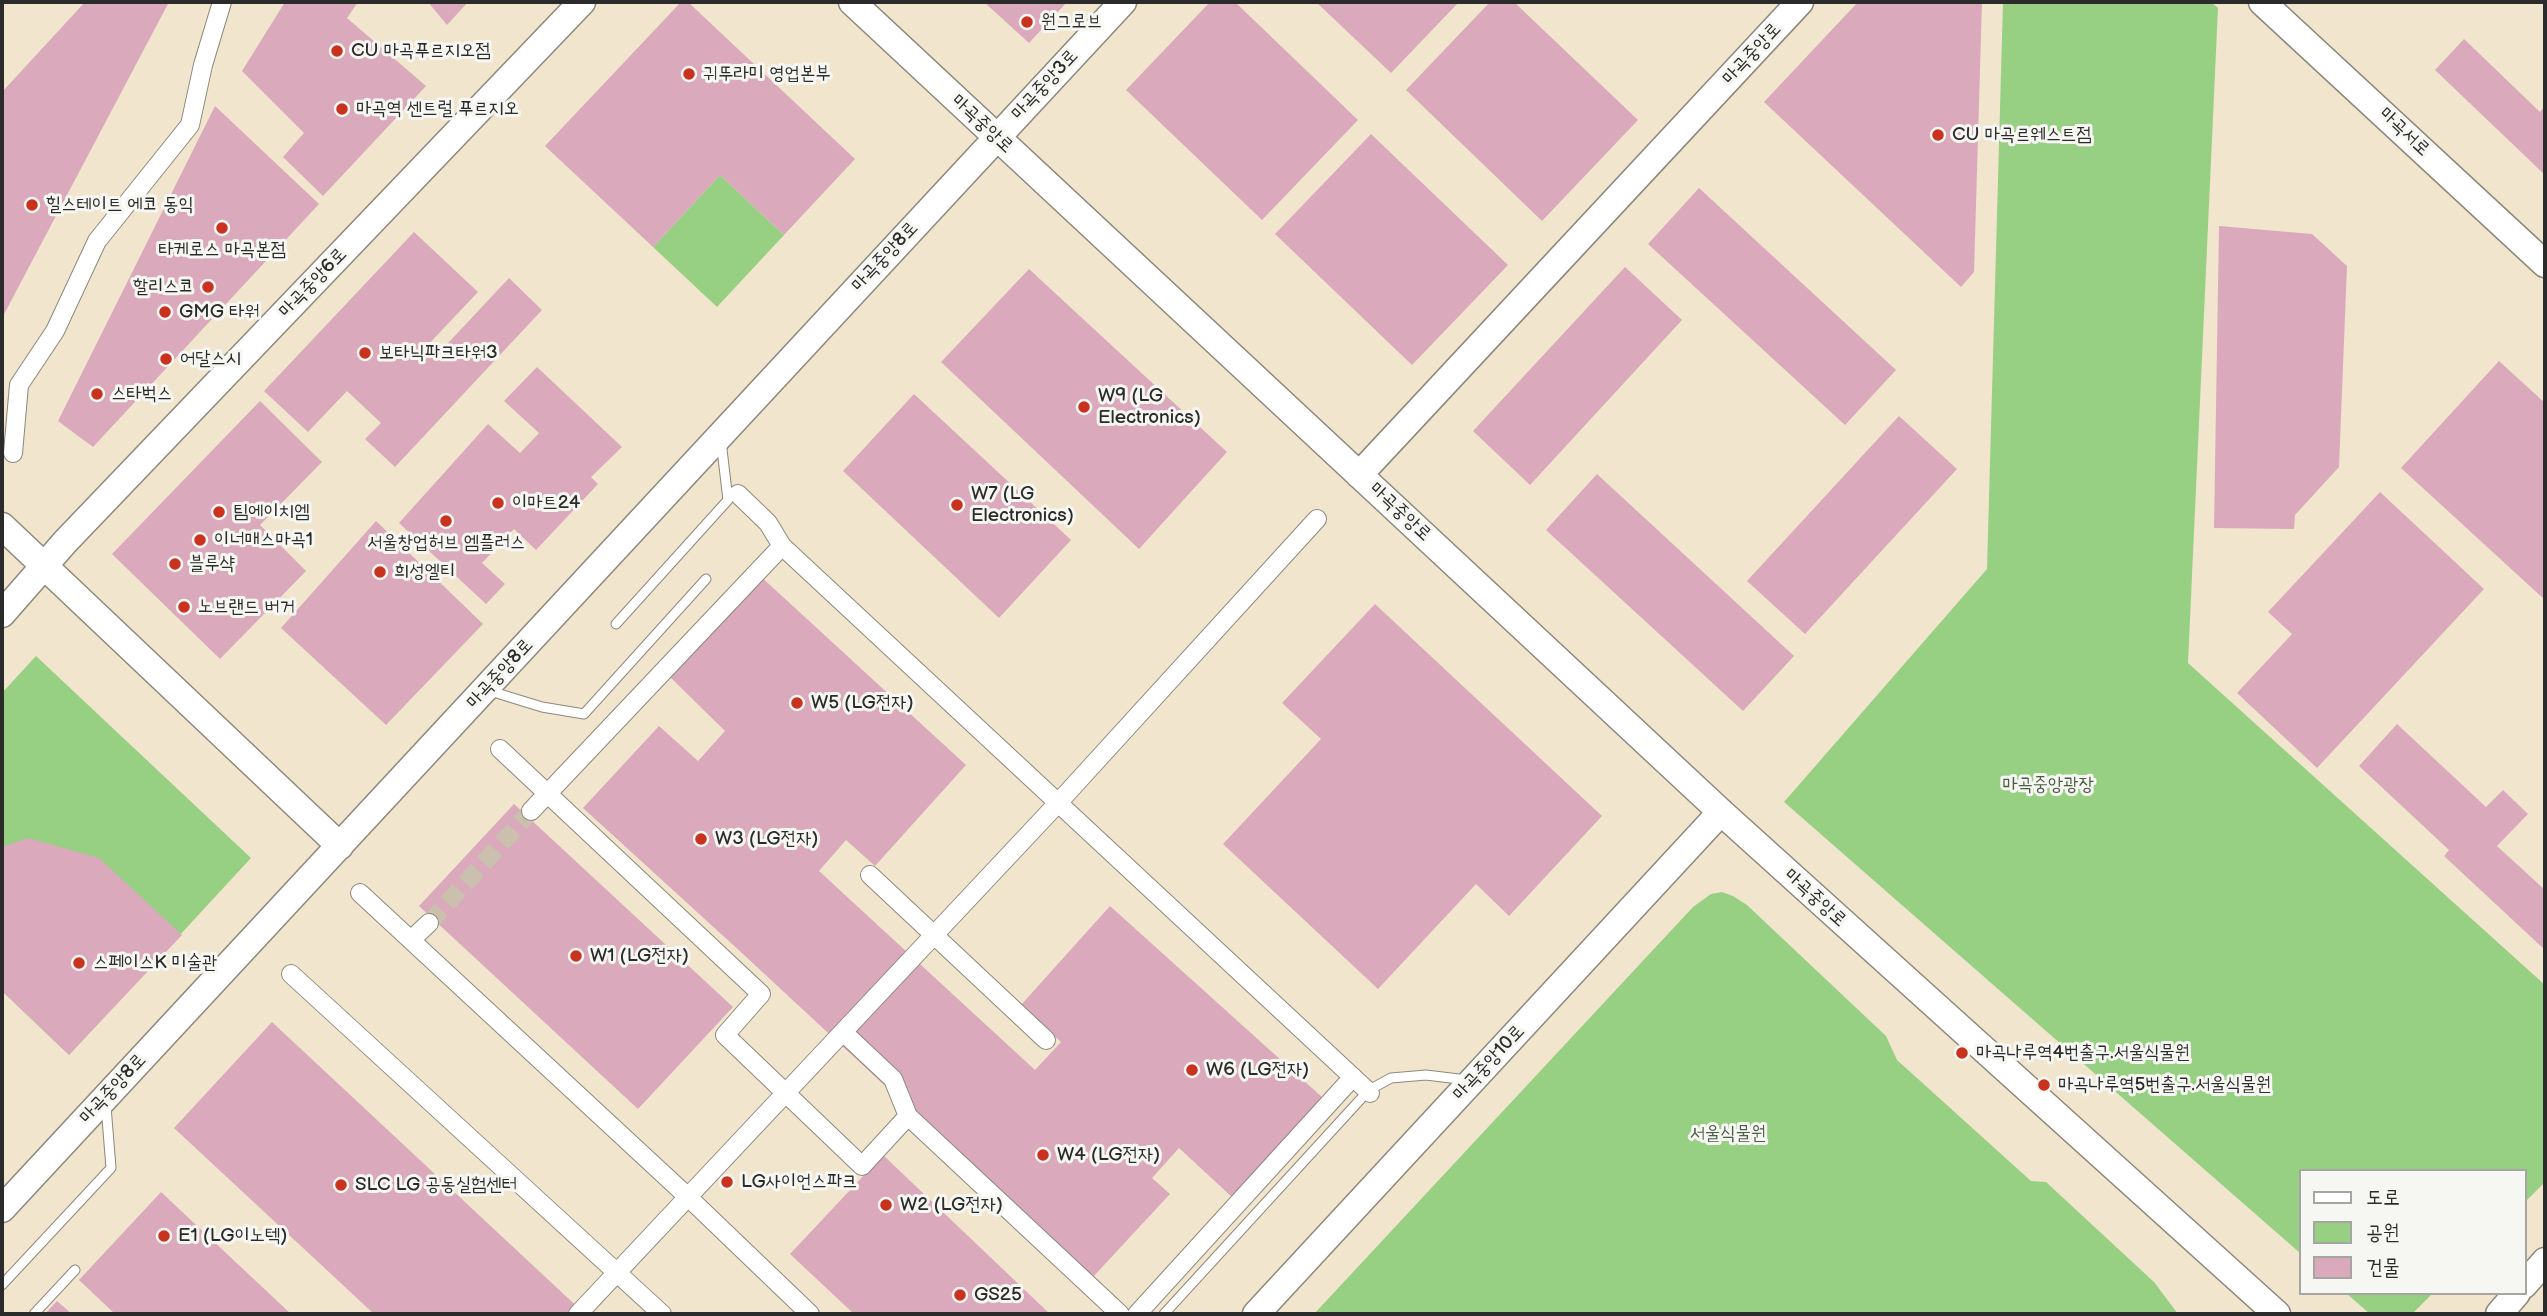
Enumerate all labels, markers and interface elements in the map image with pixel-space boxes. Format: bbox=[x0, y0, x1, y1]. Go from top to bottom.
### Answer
place label: 원그로브 bbox=[1041, 11, 1102, 33]
marker: 원그로브 bbox=[1019, 14, 1035, 30]
street label: 마곡중앙로 bbox=[1718, 18, 1786, 90]
place label: CU 마곡푸르지오점 bbox=[351, 40, 491, 62]
marker: CU 마곡푸르지오점 bbox=[329, 43, 345, 59]
street label: 마곡중앙3로 bbox=[1007, 45, 1083, 125]
place label: 귀뚜라미 영업본부 bbox=[703, 63, 830, 85]
marker: 귀뚜라미 영업본부 bbox=[681, 66, 697, 82]
street label: 마곡중앙로 bbox=[946, 90, 1018, 158]
place label: 마곡역 센트럴 푸르지오 bbox=[356, 98, 519, 120]
marker: 마곡역 센트럴 푸르지오 bbox=[334, 101, 350, 117]
street label: 마곡서로 bbox=[2374, 103, 2434, 161]
place label: CU 마곡르웨스트점 bbox=[1952, 124, 2092, 146]
marker: CU 마곡르웨스트점 bbox=[1930, 127, 1946, 143]
place label: 힐스테이트 에코 동익 bbox=[46, 194, 194, 216]
marker: 힐스테이트 에코 동익 bbox=[24, 197, 40, 213]
street label: 마곡중앙8로 bbox=[847, 217, 923, 297]
marker: 타케로스 마곡본점 bbox=[214, 220, 230, 236]
place label: 타케로스 마곡본점 bbox=[158, 239, 286, 261]
street label: 마곡중앙6로 bbox=[274, 243, 352, 323]
place label: 할리스코 bbox=[133, 276, 194, 298]
marker: 할리스코 bbox=[200, 279, 216, 295]
place label: GMG 타워 bbox=[179, 301, 260, 323]
marker: GMG 타워 bbox=[157, 304, 173, 320]
place label: 보타닉파크타워3 bbox=[379, 342, 498, 364]
marker: 보타닉파크타워3 bbox=[357, 345, 373, 361]
place label: 어달스시 bbox=[180, 348, 241, 370]
marker: 어달스시 bbox=[158, 351, 174, 367]
place label: 스타벅스 bbox=[111, 383, 172, 405]
place label: W9 (LG Electronics) bbox=[1098, 385, 1201, 429]
marker: 스타벅스 bbox=[89, 386, 105, 402]
marker: W9 (LG Electronics) bbox=[1076, 399, 1092, 415]
street label: 마곡중앙로 bbox=[1364, 478, 1436, 546]
place label: W7 (LG Electronics) bbox=[971, 483, 1074, 527]
place label: 이마트24 bbox=[512, 492, 580, 514]
marker: 이마트24 bbox=[490, 495, 506, 511]
marker: W7 (LG Electronics) bbox=[949, 497, 965, 513]
place label: 팀에이치엠 bbox=[233, 501, 309, 523]
marker: 팀에이치엠 bbox=[211, 504, 227, 520]
marker: 서울창업허브 엠플러스 bbox=[438, 513, 454, 529]
place label: 이너매스마곡1 bbox=[214, 529, 313, 551]
marker: 이너매스마곡1 bbox=[192, 532, 208, 548]
place label: 서울창업허브 엠플러스 bbox=[367, 532, 525, 554]
place label: 블루샥 bbox=[189, 553, 235, 575]
marker: 블루샥 bbox=[167, 556, 183, 572]
place label: 희성엘티 bbox=[394, 561, 455, 583]
marker: 희성엘티 bbox=[372, 564, 388, 580]
place label: 노브랜드 버거 bbox=[198, 596, 295, 618]
marker: 노브랜드 버거 bbox=[176, 599, 192, 615]
street label: 마곡중앙8로 bbox=[462, 634, 538, 714]
place label: W5 (LG전자) bbox=[811, 692, 913, 714]
marker: W5 (LG전자) bbox=[789, 695, 805, 711]
park label: 마곡중앙광장 bbox=[2002, 774, 2094, 796]
place label: W3 (LG전자) bbox=[715, 828, 818, 850]
marker: W3 (LG전자) bbox=[693, 831, 709, 847]
street label: 마곡중앙로 bbox=[1779, 864, 1851, 932]
place label: W1 (LG전자) bbox=[590, 945, 689, 967]
marker: W1 (LG전자) bbox=[568, 948, 584, 964]
place label: 스페이스K 미술관 bbox=[93, 952, 217, 974]
marker: 스페이스K 미술관 bbox=[71, 955, 87, 971]
street label: 마곡중앙10로 bbox=[1448, 1020, 1530, 1106]
place label: 마곡나루역4번출구.서울식물원 bbox=[1976, 1042, 2190, 1064]
marker: 마곡나루역4번출구.서울식물원 bbox=[1954, 1045, 1970, 1061]
street label: 마곡중앙8로 bbox=[75, 1049, 151, 1129]
place label: W6 (LG전자) bbox=[1206, 1059, 1309, 1081]
marker: W6 (LG전자) bbox=[1184, 1062, 1200, 1078]
place label: 마곡나루역5번출구.서울식물원 bbox=[2058, 1074, 2271, 1096]
marker: 마곡나루역5번출구.서울식물원 bbox=[2036, 1077, 2052, 1093]
park label: 서울식물원 bbox=[1690, 1123, 1766, 1145]
place label: W4 (LG전자) bbox=[1057, 1144, 1160, 1166]
marker: W4 (LG전자) bbox=[1035, 1147, 1051, 1163]
legend bbox=[2298, 1169, 2526, 1295]
place label: LG사이언스파크 bbox=[741, 1171, 857, 1193]
place label: SLC LG 공동실험센터 bbox=[355, 1174, 517, 1196]
marker: LG사이언스파크 bbox=[719, 1174, 735, 1190]
marker: SLC LG 공동실험센터 bbox=[333, 1177, 349, 1193]
text: 도로 bbox=[2366, 1185, 2400, 1210]
place label: W2 (LG전자) bbox=[900, 1194, 1003, 1216]
marker: W2 (LG전자) bbox=[878, 1197, 894, 1213]
text: 공원 bbox=[2366, 1220, 2400, 1245]
place label: E1 (LG이노텍) bbox=[178, 1225, 287, 1247]
marker: E1 (LG이노텍) bbox=[156, 1228, 172, 1244]
text: 건물 bbox=[2366, 1255, 2400, 1280]
place label: GS25 bbox=[974, 1284, 1022, 1306]
marker: GS25 bbox=[952, 1287, 968, 1303]

